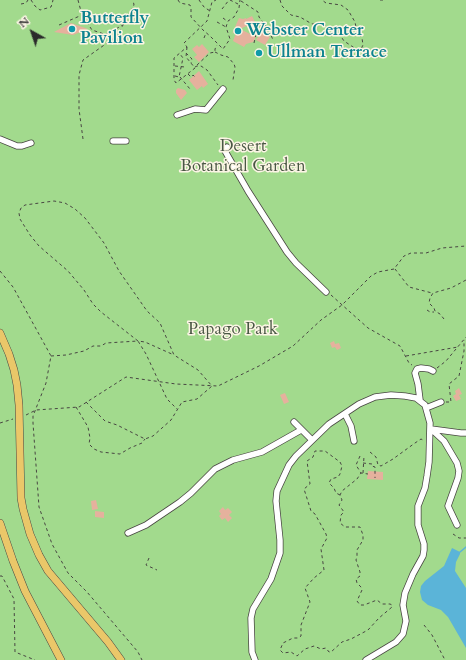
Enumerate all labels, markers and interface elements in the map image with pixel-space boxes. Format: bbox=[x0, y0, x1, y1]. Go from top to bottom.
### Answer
place label: Butterfly Pavilion bbox=[80, 9, 149, 49]
north arrow bbox=[12, 12, 52, 52]
text: N bbox=[15, 14, 32, 31]
place label: Webster Center bbox=[246, 21, 364, 41]
marker: Butterfly Pavilion bbox=[67, 24, 77, 34]
marker: Webster Center bbox=[233, 26, 243, 36]
place label: Ullman Terrace bbox=[267, 43, 387, 63]
marker: Ullman Terrace bbox=[254, 48, 264, 58]
park label: Desert Botanical Garden bbox=[180, 137, 306, 177]
park label: Papago Park bbox=[188, 320, 278, 340]

